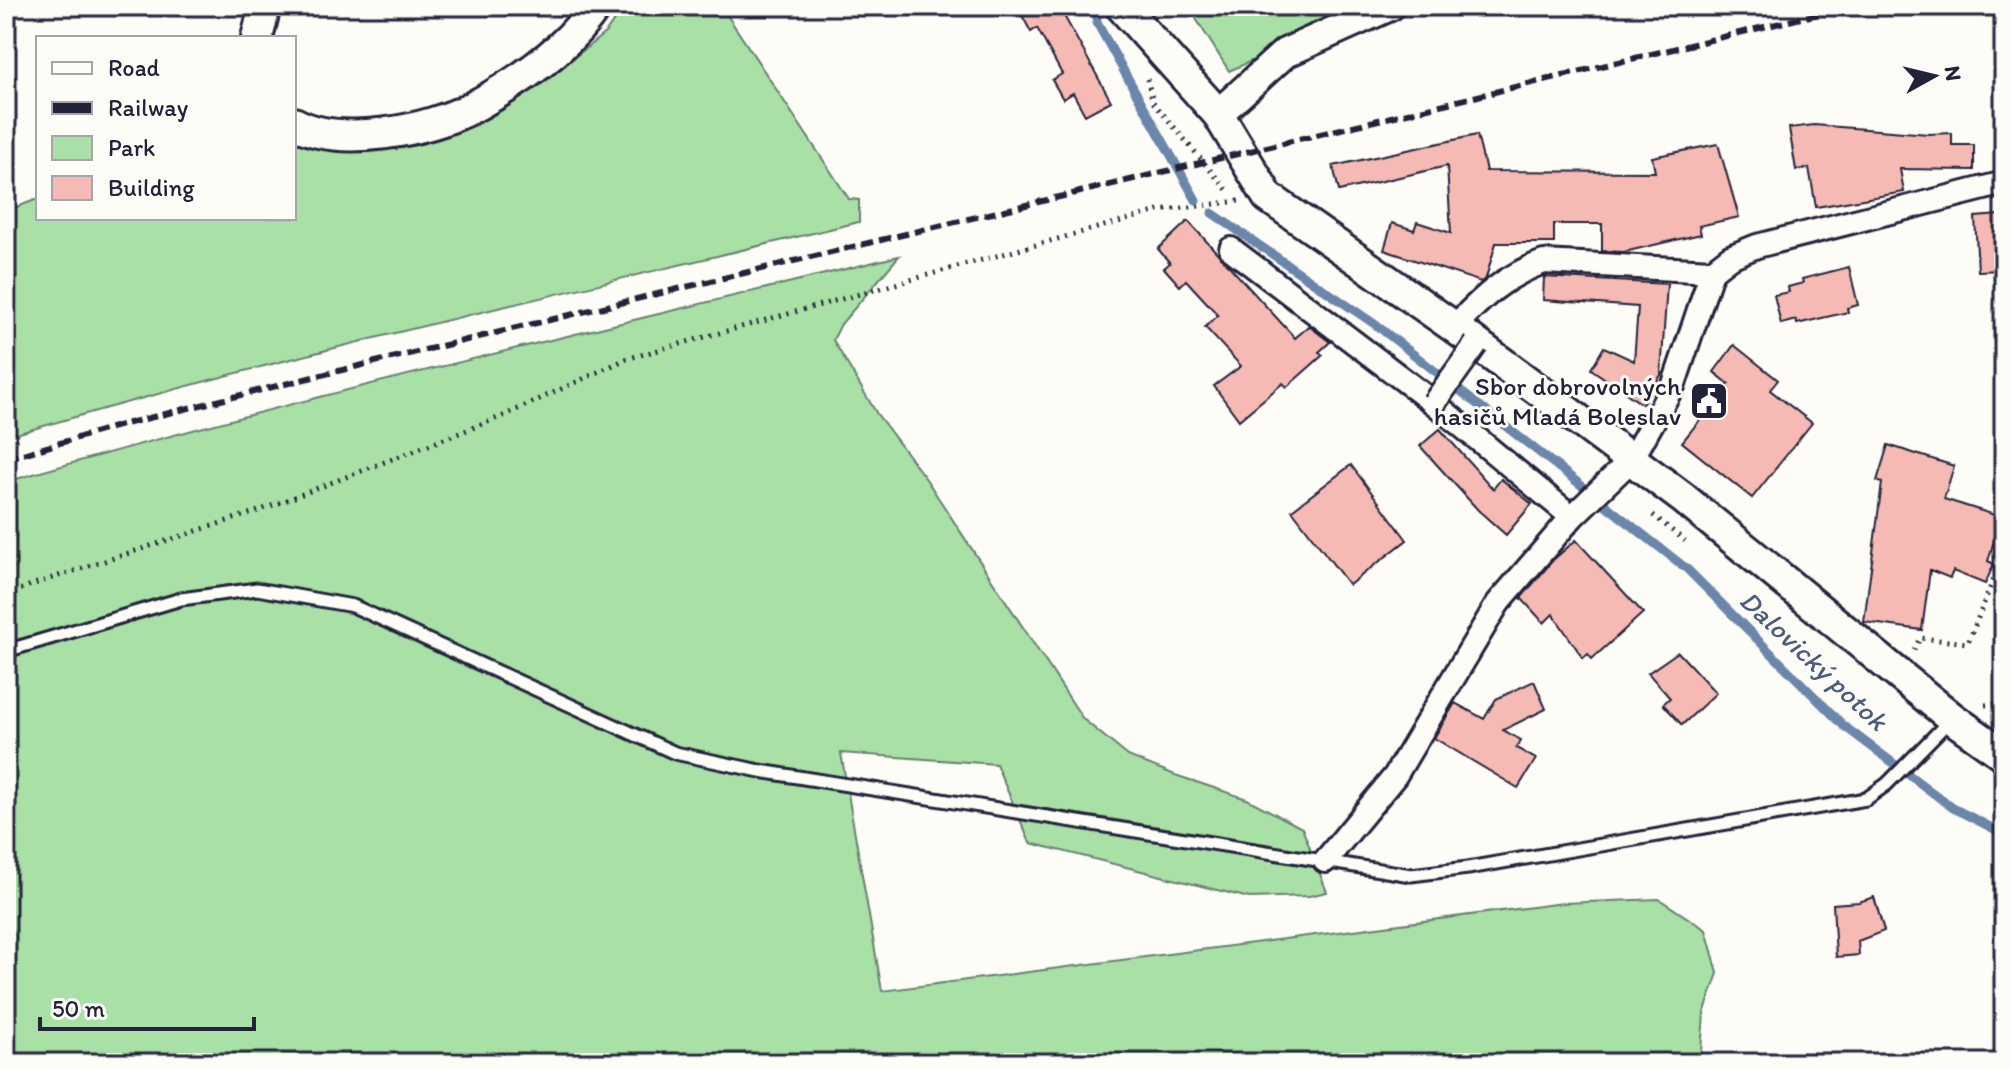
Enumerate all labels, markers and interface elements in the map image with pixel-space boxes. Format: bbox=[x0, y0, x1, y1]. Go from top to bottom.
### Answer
legend bbox=[36, 36, 296, 220]
north arrow bbox=[1894, 36, 1974, 116]
text: Road bbox=[108, 53, 160, 82]
text: N bbox=[1939, 64, 1968, 83]
text: Railway bbox=[108, 93, 189, 122]
text: Park bbox=[108, 133, 155, 162]
text: Building bbox=[108, 173, 195, 202]
place label: Sbor dobrovolných hasičů Mladá Boleslav bbox=[1434, 370, 1681, 432]
public building icon: Sbor dobrovolných hasičů Mladá Boleslav bbox=[1688, 380, 1730, 422]
water label: Dalovický potok bbox=[1733, 583, 1896, 738]
scale bar bbox=[40, 981, 254, 1031]
text: 50 m bbox=[52, 994, 105, 1023]

